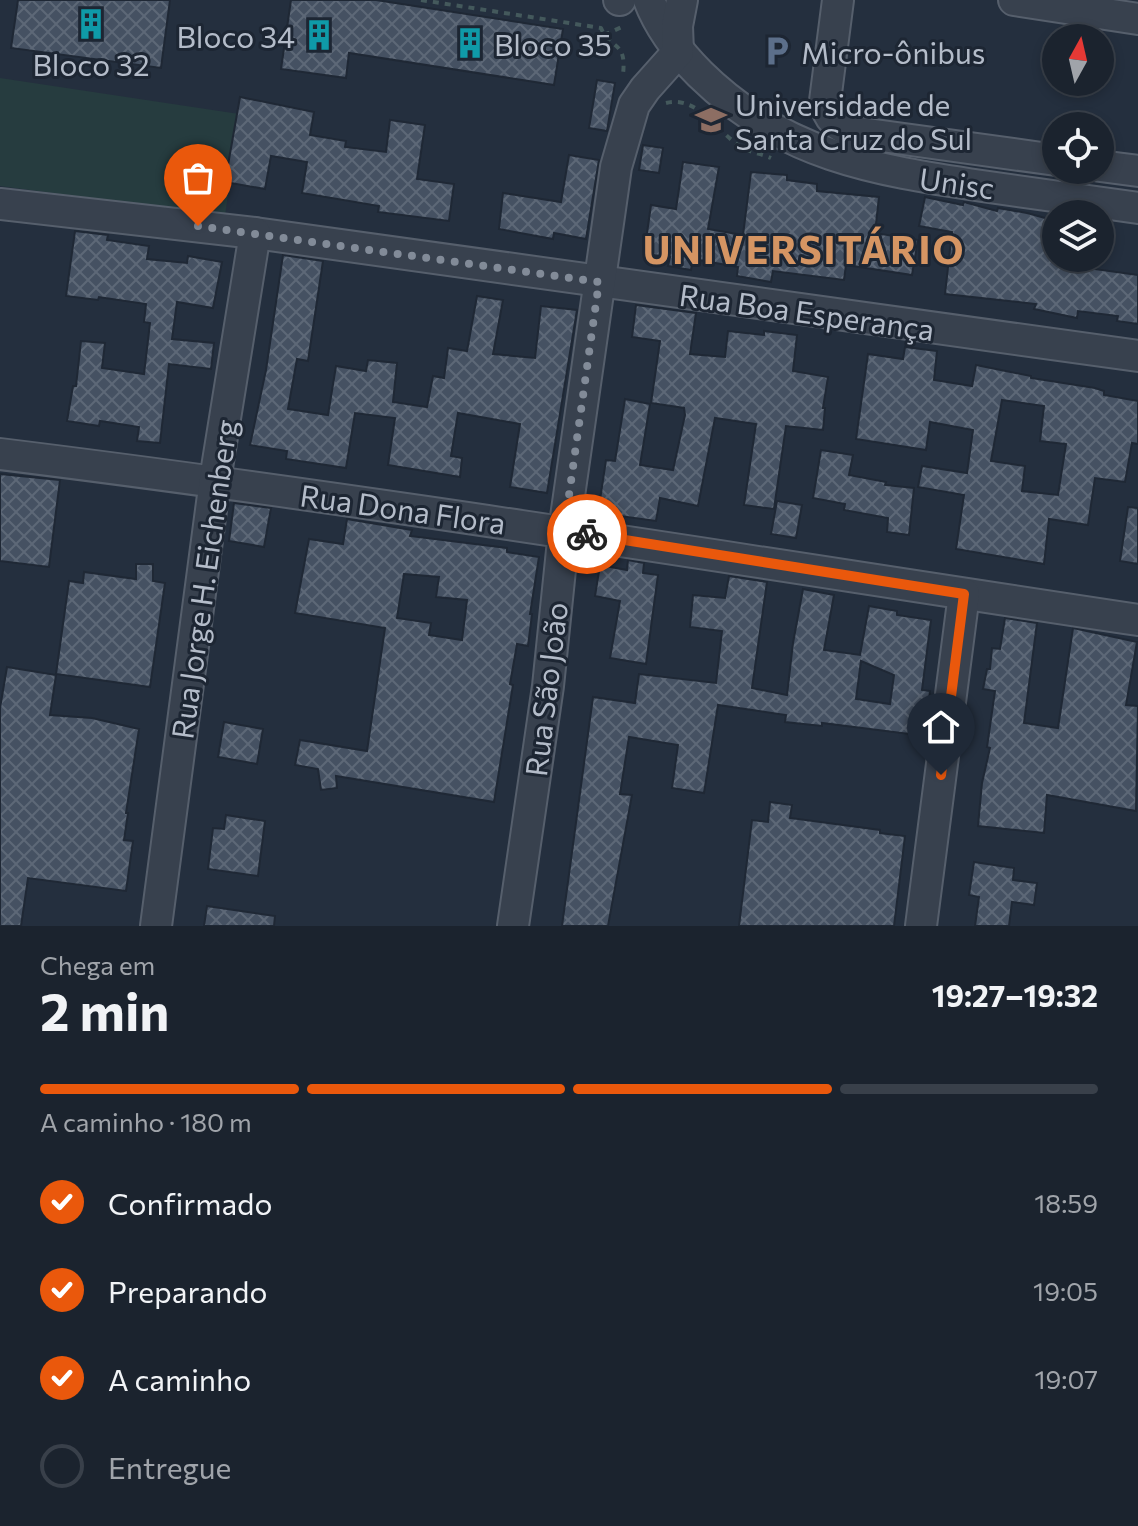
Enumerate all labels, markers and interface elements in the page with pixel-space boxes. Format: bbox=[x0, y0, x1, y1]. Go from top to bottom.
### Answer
building icon: Bloco 32 bbox=[74, 7, 108, 41]
place label: Bloco 34 bbox=[176, 17, 295, 54]
building icon: Bloco 34 bbox=[302, 18, 336, 52]
north arrow bbox=[1042, 24, 1114, 96]
map controls bbox=[1042, 24, 1114, 272]
place label: Bloco 35 bbox=[494, 25, 612, 62]
building icon: Bloco 35 bbox=[453, 26, 487, 60]
place label: Micro-ônibus bbox=[801, 33, 985, 70]
parking icon: Micro-ônibus bbox=[760, 34, 794, 68]
place label: Bloco 32 bbox=[32, 45, 150, 82]
place label: Universidade de Santa Cruz do Sul bbox=[735, 85, 972, 156]
school or university icon: Universidade de Santa Cruz do Sul bbox=[694, 103, 728, 137]
button: locate bbox=[1042, 112, 1114, 184]
pin bbox=[164, 144, 232, 226]
icon: bag bbox=[176, 156, 220, 200]
street label: Unisc bbox=[917, 158, 997, 206]
button: layers bbox=[1042, 200, 1114, 272]
district label: UNIVERSITÁRIO bbox=[643, 225, 965, 272]
street label: Rua Boa Esperança bbox=[677, 275, 937, 347]
street label: Rua Jorge H. Eichenberg bbox=[162, 417, 244, 741]
street label: Rua Dona Flora bbox=[298, 475, 508, 541]
courier bbox=[547, 494, 627, 574]
icon: bike bbox=[565, 512, 609, 556]
street label: Rua São João bbox=[516, 600, 574, 778]
pin bbox=[907, 693, 975, 775]
icon: home bbox=[919, 705, 963, 749]
text: Chega em bbox=[40, 949, 155, 980]
text: 19:27–19:32 bbox=[932, 976, 1098, 1013]
text: 2 min bbox=[40, 978, 169, 1042]
text: A caminho · 180 m bbox=[40, 1106, 252, 1137]
icon: check bbox=[40, 1180, 84, 1224]
text: Confirmado bbox=[108, 1184, 272, 1221]
text: 18:59 bbox=[1034, 1187, 1098, 1218]
icon: check bbox=[40, 1268, 84, 1312]
text: Preparando bbox=[108, 1272, 267, 1309]
text: 19:05 bbox=[1033, 1275, 1098, 1306]
icon: check bbox=[40, 1356, 84, 1400]
text: A caminho bbox=[108, 1360, 251, 1397]
text: 19:07 bbox=[1034, 1363, 1098, 1394]
text: Entregue bbox=[108, 1448, 231, 1485]

